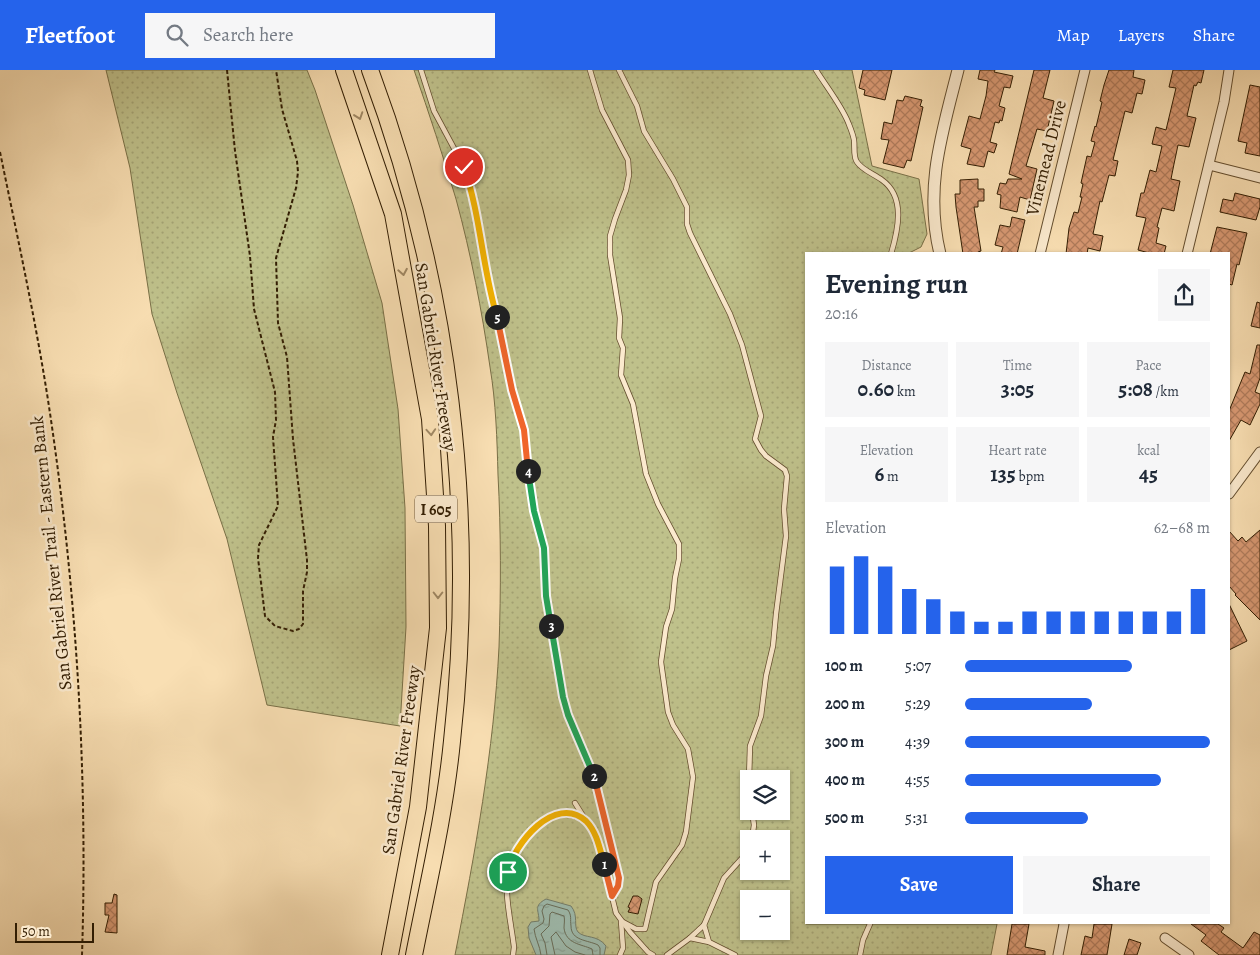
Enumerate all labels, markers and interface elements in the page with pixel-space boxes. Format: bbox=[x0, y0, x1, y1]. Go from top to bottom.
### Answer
search box bbox=[145, 13, 495, 58]
text: Fleetfoot bbox=[25, 19, 115, 51]
icon: search bbox=[163, 21, 191, 49]
text: Search here bbox=[203, 22, 293, 48]
text: Map bbox=[1057, 23, 1090, 47]
text: Layers bbox=[1118, 23, 1165, 47]
text: Share bbox=[1193, 23, 1235, 47]
street label: Vinemead Drive bbox=[1020, 98, 1072, 219]
one-way arrow bbox=[353, 111, 363, 120]
pin bbox=[443, 146, 485, 188]
icon: check bbox=[450, 153, 478, 181]
street label: San Gabriel River Freeway bbox=[409, 261, 463, 454]
text: Evening run bbox=[825, 265, 968, 303]
one-way arrow bbox=[398, 268, 408, 277]
button: share bbox=[1158, 269, 1210, 321]
text: 20:16 bbox=[825, 303, 858, 325]
pin: 5 bbox=[484, 304, 510, 330]
text: 5 bbox=[495, 308, 500, 327]
text: Distance bbox=[861, 356, 912, 375]
text: Time bbox=[1003, 356, 1032, 375]
text: Pace bbox=[1136, 356, 1161, 375]
text: 0.60 bbox=[857, 375, 894, 403]
text: 3:05 bbox=[1001, 375, 1034, 403]
text: 5:08 bbox=[1118, 375, 1153, 403]
text: km bbox=[894, 382, 916, 401]
text: /km bbox=[1153, 382, 1179, 401]
street label: San Gabriel River Trail - Eastern Bank bbox=[25, 415, 77, 691]
one-way arrow bbox=[425, 429, 436, 437]
text: Elevation bbox=[860, 441, 913, 460]
text: Heart rate bbox=[988, 441, 1047, 460]
text: kcal bbox=[1137, 441, 1160, 460]
pin: 4 bbox=[516, 458, 540, 484]
text: 6 bbox=[874, 460, 884, 488]
text: 135 bbox=[990, 460, 1016, 488]
text: 45 bbox=[1139, 460, 1158, 488]
text: 4 bbox=[525, 462, 532, 481]
text: m bbox=[884, 467, 899, 486]
text: bpm bbox=[1016, 467, 1045, 486]
road number: I 605 bbox=[415, 496, 457, 522]
text: Elevation bbox=[825, 517, 886, 539]
text: 62–68 m bbox=[1154, 517, 1210, 539]
one-way arrow bbox=[433, 591, 443, 599]
pin: 3 bbox=[538, 614, 564, 638]
text: 3 bbox=[548, 617, 555, 636]
text: 100 m bbox=[825, 655, 863, 677]
text: 5:07 bbox=[905, 655, 931, 677]
street label: San Gabriel River Freeway bbox=[376, 663, 426, 856]
text: 200 m bbox=[825, 693, 865, 715]
text: 5:29 bbox=[905, 693, 931, 715]
text: 300 m bbox=[825, 731, 864, 753]
text: 4:39 bbox=[905, 731, 930, 753]
pin: 2 bbox=[582, 764, 606, 788]
text: 2 bbox=[591, 767, 598, 786]
text: 400 m bbox=[825, 769, 865, 791]
text: 4:55 bbox=[905, 769, 930, 791]
map controls bbox=[740, 770, 790, 940]
button: layers bbox=[740, 770, 790, 820]
text: 500 m bbox=[825, 807, 864, 829]
text: 5:31 bbox=[905, 807, 928, 829]
button: + bbox=[740, 830, 790, 880]
pin bbox=[487, 851, 529, 893]
pin: 1 bbox=[592, 852, 616, 876]
text: 1 bbox=[602, 855, 607, 874]
button: Save bbox=[825, 856, 1013, 914]
button: Share bbox=[1023, 856, 1210, 914]
icon: arrive bbox=[494, 858, 522, 886]
button: − bbox=[740, 890, 790, 940]
scale bar bbox=[15, 920, 94, 943]
text: 50 m bbox=[22, 922, 50, 941]

